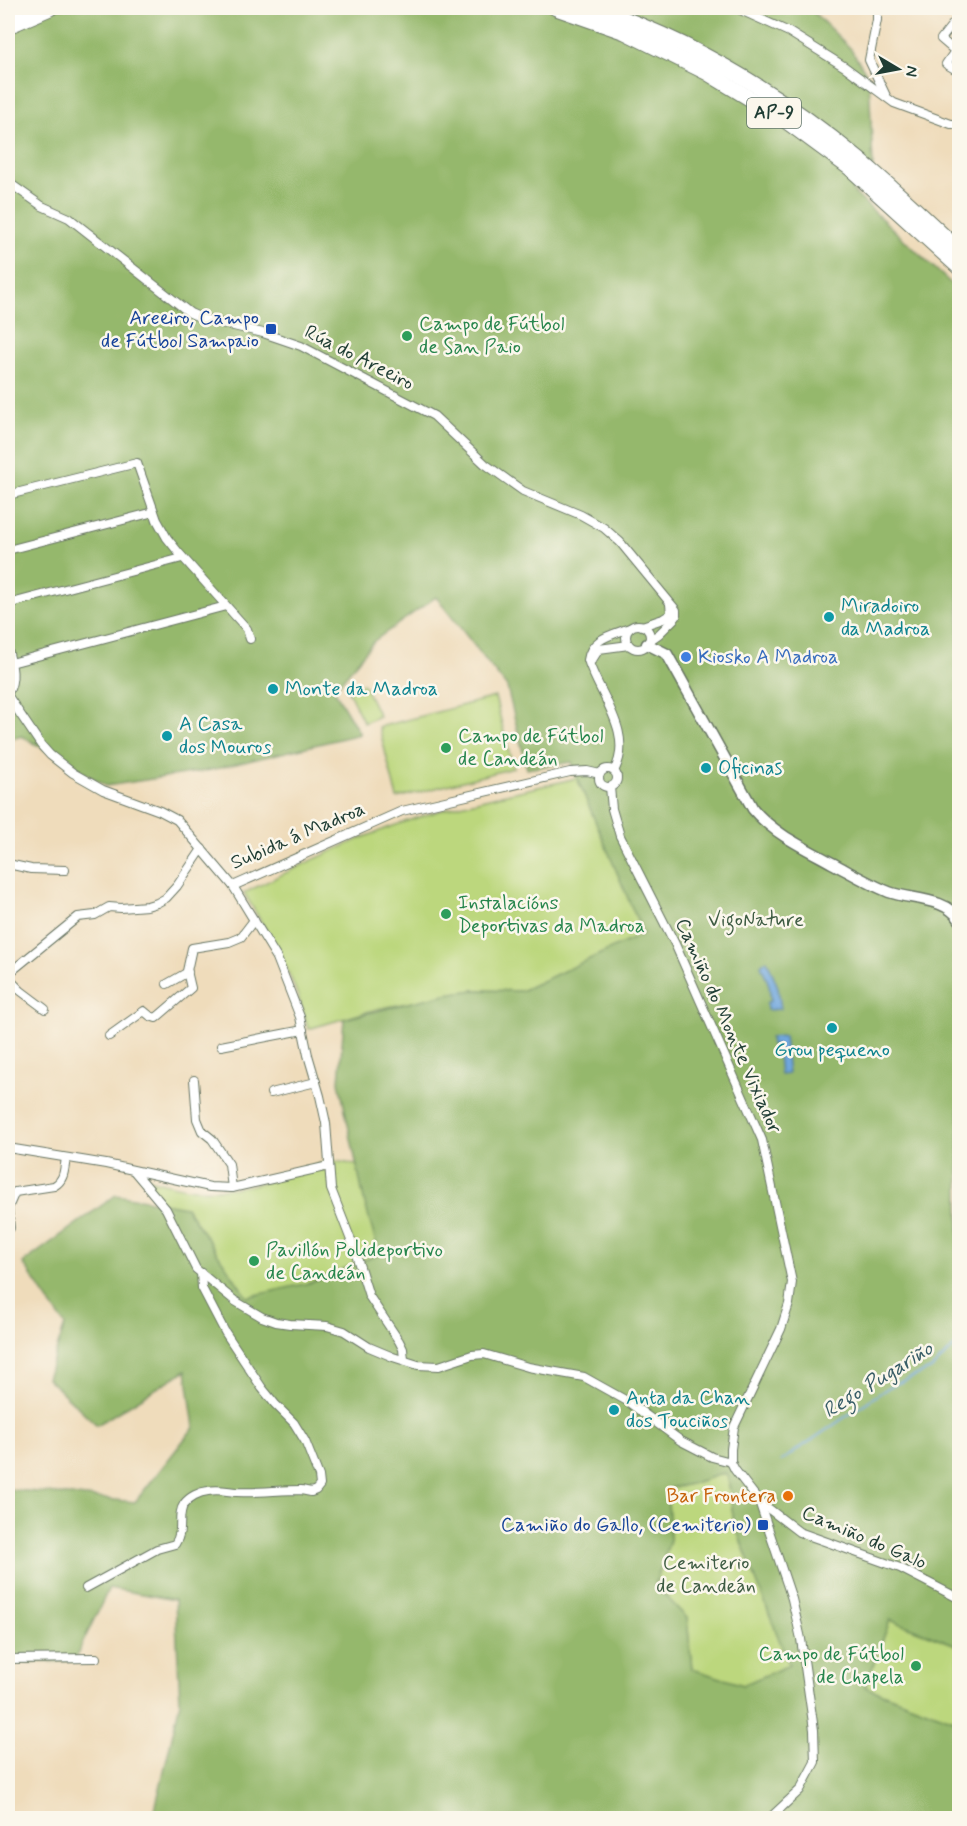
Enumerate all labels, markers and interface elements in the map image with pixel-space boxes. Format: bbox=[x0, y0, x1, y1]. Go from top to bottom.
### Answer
north arrow bbox=[868, 39, 928, 99]
text: N bbox=[900, 64, 923, 78]
road number: AP-9 bbox=[747, 98, 801, 128]
place label: Areeiro, Campo de Fútbol Sampaio bbox=[101, 305, 259, 355]
place label: Campo de Fútbol de San Paio bbox=[419, 311, 564, 361]
street label: Rúa do Areeiro bbox=[300, 319, 418, 397]
marker: Areeiro, Campo de Fútbol Sampaio bbox=[264, 322, 278, 336]
marker: Campo de Fútbol de San Paio bbox=[400, 329, 414, 343]
place label: Miradoiro da Madroa bbox=[841, 593, 930, 643]
marker: Miradoiro da Madroa bbox=[822, 610, 836, 624]
place label: Kiosko A Madroa bbox=[698, 644, 838, 671]
marker: Kiosko A Madroa bbox=[679, 650, 693, 664]
place label: Monte da Madroa bbox=[285, 676, 438, 703]
marker: Monte da Madroa bbox=[266, 682, 280, 696]
place label: A Casa dos Mouros bbox=[179, 711, 271, 761]
place label: Campo de Fútbol de Candeán bbox=[458, 723, 603, 773]
marker: A Casa dos Mouros bbox=[160, 729, 174, 743]
marker: Campo de Fútbol de Candeán bbox=[439, 741, 453, 755]
place label: Oficinas bbox=[718, 755, 782, 782]
marker: Oficinas bbox=[699, 761, 713, 775]
street label: Subida á Madroa bbox=[227, 795, 369, 877]
place label: Instalacións Deportivas da Madroa bbox=[458, 890, 645, 940]
marker: Instalacións Deportivas da Madroa bbox=[439, 907, 453, 921]
park label: VigoNature bbox=[708, 907, 804, 936]
street label: Camiño do Monte Vixiador bbox=[668, 914, 788, 1139]
marker: Grou pequeno bbox=[825, 1021, 839, 1035]
place label: Grou pequeno bbox=[774, 1037, 890, 1064]
place label: Pavillón Polideportivo de Candeán bbox=[266, 1237, 443, 1287]
marker: Pavillón Polideportivo de Candeán bbox=[247, 1254, 261, 1268]
water label: Rego Pugariño bbox=[818, 1334, 940, 1427]
place label: Anta da Chan dos Touciños bbox=[626, 1385, 750, 1435]
marker: Anta da Chan dos Touciños bbox=[607, 1403, 621, 1417]
place label: Bar Frontera bbox=[666, 1483, 776, 1510]
marker: Bar Frontera bbox=[781, 1489, 795, 1503]
street label: Camiño do Galo bbox=[797, 1500, 931, 1576]
place label: Camiño do Gallo, (Cemiterio) bbox=[501, 1512, 751, 1539]
marker: Camiño do Gallo, (Cemiterio) bbox=[756, 1518, 770, 1532]
park label: Cemiterio de Candeán bbox=[656, 1550, 756, 1600]
place label: Campo de Fútbol de Chapela bbox=[759, 1641, 904, 1691]
marker: Campo de Fútbol de Chapela bbox=[909, 1659, 923, 1673]

